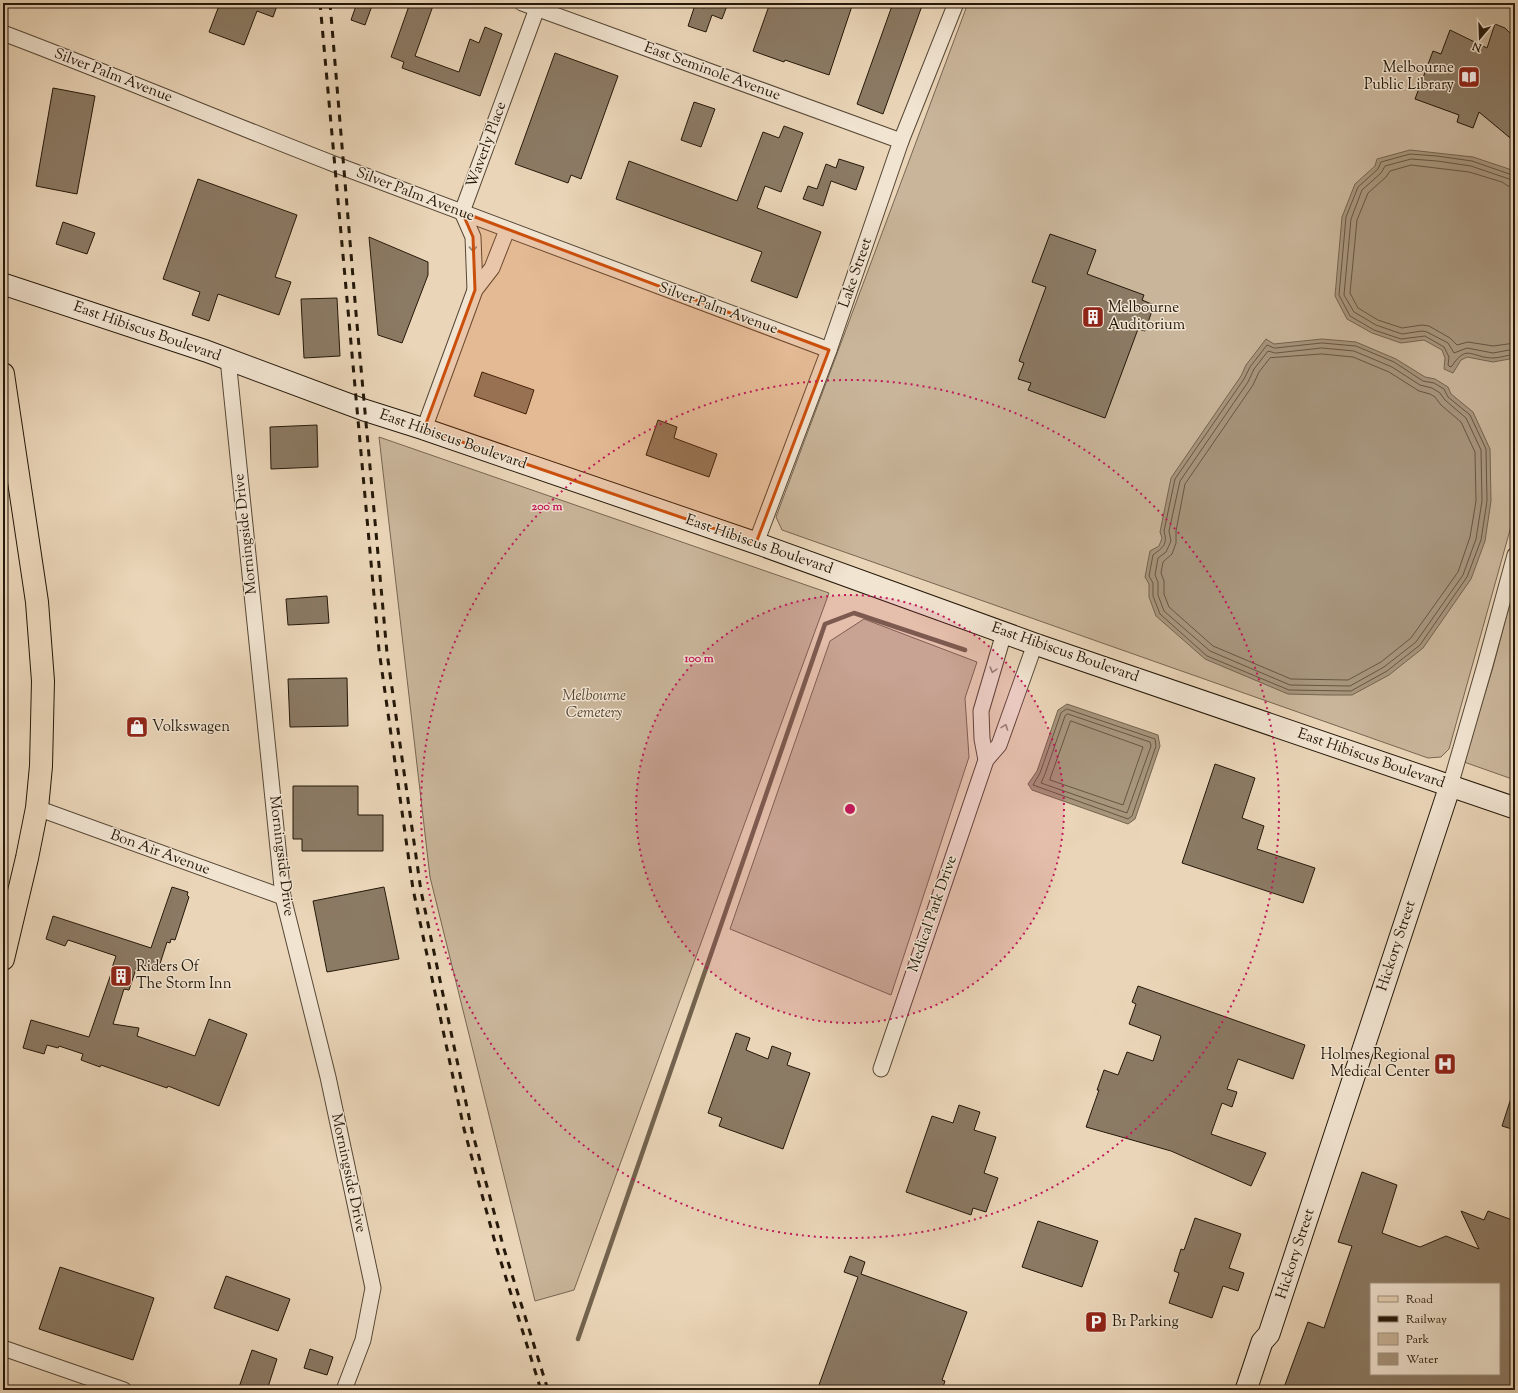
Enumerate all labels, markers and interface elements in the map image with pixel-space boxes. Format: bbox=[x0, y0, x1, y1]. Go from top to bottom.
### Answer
north arrow bbox=[1460, 18, 1500, 58]
text: N bbox=[1470, 37, 1485, 56]
street label: East Seminole Avenue bbox=[641, 38, 783, 106]
street label: Silver Palm Avenue bbox=[51, 44, 175, 108]
place label: Melbourne Public Library bbox=[1364, 58, 1455, 96]
library icon: Melbourne Public Library bbox=[1456, 64, 1482, 90]
street label: Waverly Place bbox=[462, 99, 512, 191]
street label: Silver Palm Avenue bbox=[353, 163, 477, 227]
street label: Lake Street bbox=[834, 235, 878, 311]
one-way arrow bbox=[469, 246, 478, 252]
street label: Silver Palm Avenue bbox=[655, 278, 781, 340]
street label: East Hibiscus Boulevard bbox=[70, 297, 224, 367]
place label: Melbourne Auditorium bbox=[1108, 298, 1186, 336]
building icon: Melbourne Auditorium bbox=[1080, 304, 1106, 330]
street label: East Hibiscus Boulevard bbox=[376, 405, 530, 475]
street label: Morningside Drive bbox=[229, 473, 263, 595]
text: 200 m bbox=[532, 498, 562, 516]
street label: East Hibiscus Boulevard bbox=[682, 510, 836, 580]
street label: East Hibiscus Boulevard bbox=[988, 618, 1142, 688]
text: 100 m bbox=[683, 650, 714, 668]
one-way arrow bbox=[989, 666, 998, 673]
park label: Melbourne Cemetery bbox=[562, 686, 626, 724]
shop icon: Volkswagen bbox=[124, 714, 150, 740]
place label: Volkswagen bbox=[152, 717, 230, 738]
one-way arrow bbox=[1001, 723, 1009, 730]
street label: East Hibiscus Boulevard bbox=[1294, 724, 1448, 794]
street label: Morningside Drive bbox=[263, 795, 299, 917]
centre of rings bbox=[843, 802, 857, 816]
street label: Bon Air Avenue bbox=[107, 825, 213, 881]
street label: Medical Park Drive bbox=[903, 853, 963, 975]
street label: Hickory Street bbox=[1373, 898, 1421, 994]
place label: Riders Of The Storm Inn bbox=[136, 957, 232, 995]
building icon: Riders Of The Storm Inn bbox=[108, 963, 134, 989]
place label: Holmes Regional Medical Center bbox=[1320, 1045, 1430, 1083]
hospital icon: Holmes Regional Medical Center bbox=[1432, 1051, 1458, 1077]
street label: Morningside Drive bbox=[325, 1112, 371, 1234]
street label: Hickory Street bbox=[1272, 1206, 1320, 1302]
legend bbox=[1370, 1283, 1500, 1375]
text: Road bbox=[1406, 1291, 1433, 1309]
parking icon: B1 Parking bbox=[1083, 1309, 1109, 1335]
text: Railway bbox=[1406, 1311, 1447, 1329]
place label: B1 Parking bbox=[1112, 1312, 1179, 1333]
text: Park bbox=[1406, 1331, 1429, 1349]
text: Water bbox=[1406, 1351, 1439, 1369]

